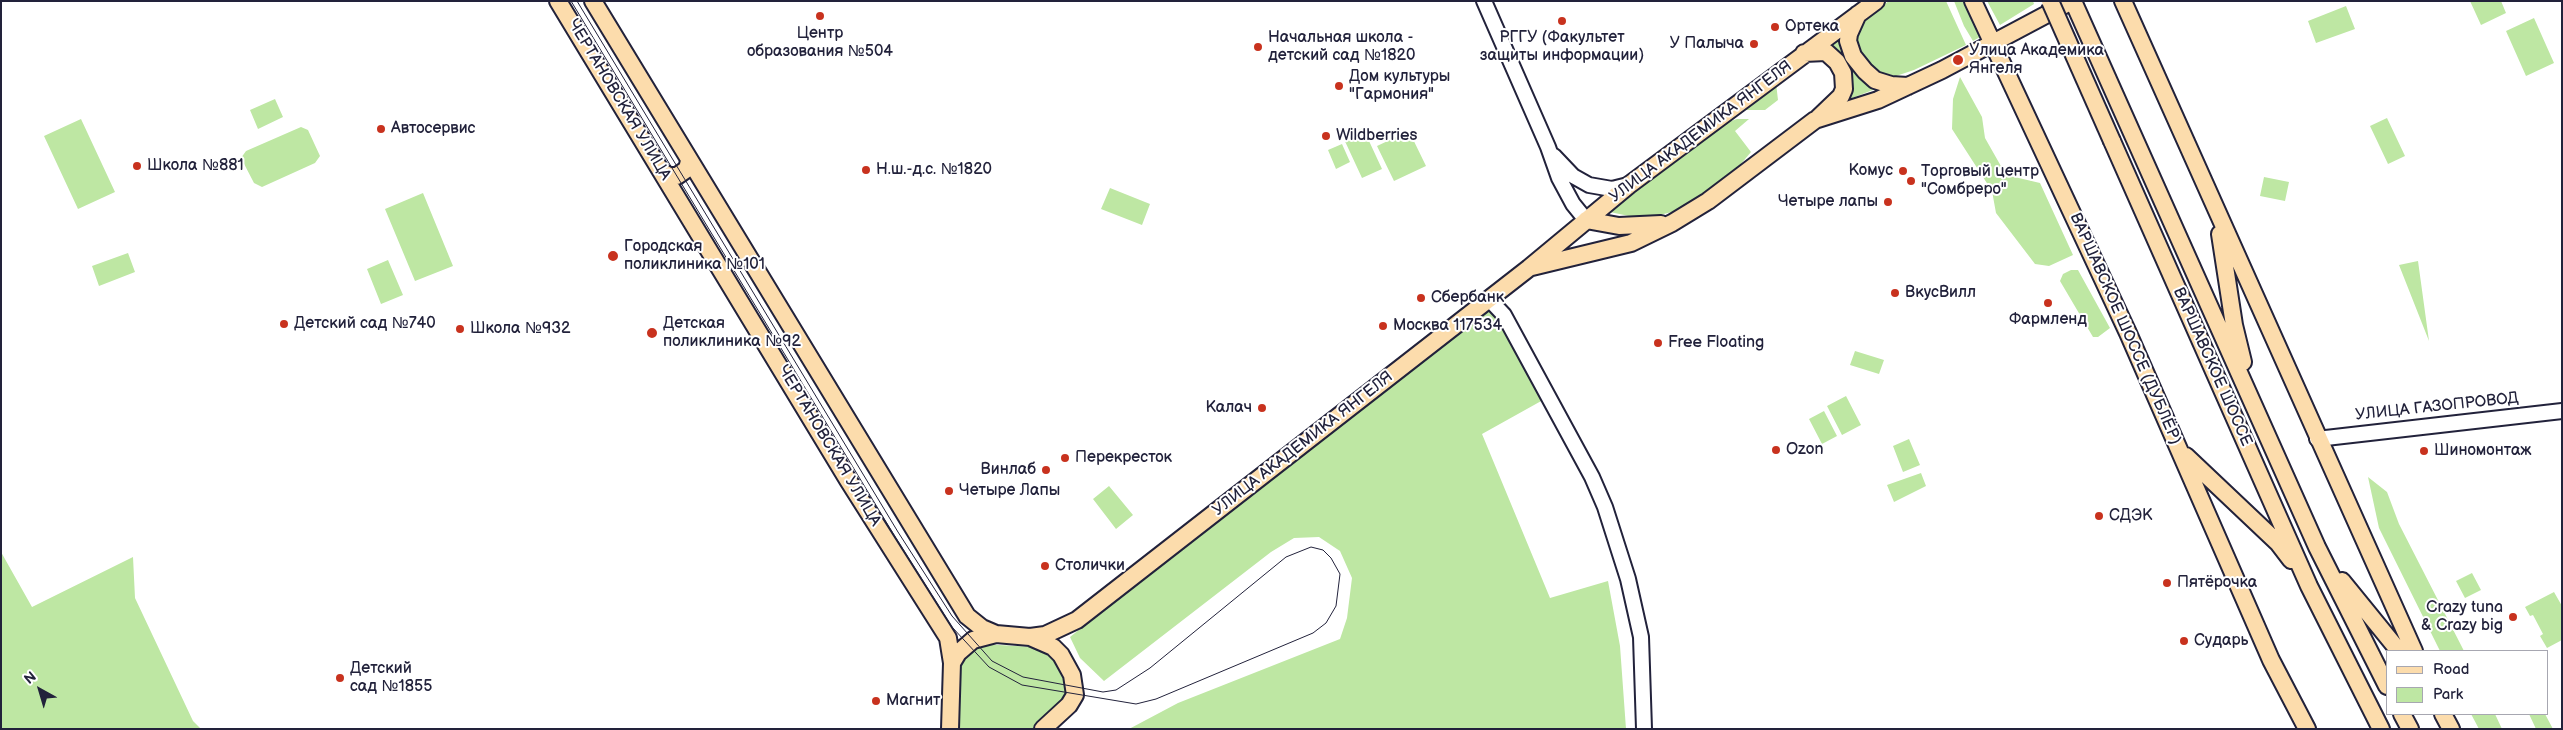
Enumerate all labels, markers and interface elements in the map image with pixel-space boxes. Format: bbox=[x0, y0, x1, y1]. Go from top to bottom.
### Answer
marker: Центр образования №504 bbox=[814, 10, 826, 22]
marker: РГГУ (Факультет защиты информации) bbox=[1556, 15, 1568, 27]
street label: ЧЕРТАНОВСКАЯ УЛИЦА bbox=[563, 16, 675, 184]
place label: Ортека bbox=[1785, 17, 1839, 37]
marker: Ортека bbox=[1769, 21, 1781, 33]
place label: Центр образования №504 bbox=[747, 24, 893, 62]
place label: Начальная школа - детский сад №1820 bbox=[1268, 28, 1415, 66]
place label: РГГУ (Факультет защиты информации) bbox=[1480, 28, 1644, 66]
place label: У Палыча bbox=[1669, 34, 1744, 54]
marker: У Палыча bbox=[1748, 38, 1760, 50]
marker: Начальная школа - детский сад №1820 bbox=[1252, 41, 1264, 53]
place label: Улица Академика Янгеля bbox=[1969, 41, 2104, 79]
marker: Улица Академика Янгеля bbox=[1951, 53, 1965, 67]
street label: УЛИЦА АКАДЕМИКА ЯНГЕЛЯ bbox=[1606, 57, 1796, 207]
place label: Дом культуры "Гармония" bbox=[1349, 67, 1450, 105]
marker: Дом культуры "Гармония" bbox=[1333, 80, 1345, 92]
place label: Автосервис bbox=[391, 119, 475, 139]
marker: Автосервис bbox=[375, 123, 387, 135]
place label: Wildberries bbox=[1336, 126, 1417, 146]
marker: Wildberries bbox=[1320, 130, 1332, 142]
place label: Школа №881 bbox=[147, 156, 244, 176]
marker: Школа №881 bbox=[131, 160, 143, 172]
place label: Н.ш.-д.с. №1820 bbox=[876, 160, 992, 180]
place label: Комус bbox=[1849, 161, 1893, 181]
place label: Торговый центр "Сомбреро" bbox=[1921, 162, 2039, 200]
marker: Н.ш.-д.с. №1820 bbox=[860, 164, 872, 176]
marker: Комус bbox=[1897, 165, 1909, 177]
marker: Торговый центр "Сомбреро" bbox=[1905, 175, 1917, 187]
place label: Четыре лапы bbox=[1778, 192, 1878, 212]
marker: Четыре лапы bbox=[1882, 196, 1894, 208]
street label: ВАРШАВСКОЕ ШОССЕ (ДУБЛЁР) bbox=[2065, 210, 2185, 448]
place label: Городская поликлиника №101 bbox=[624, 237, 765, 275]
marker: Городская поликлиника №101 bbox=[606, 249, 620, 263]
place label: ВкусВилл bbox=[1905, 283, 1976, 303]
street label: ВАРШАВСКОЕ ШОССЕ bbox=[2168, 285, 2256, 449]
marker: ВкусВилл bbox=[1889, 287, 1901, 299]
place label: Сбербанк bbox=[1431, 288, 1504, 308]
marker: Сбербанк bbox=[1415, 292, 1427, 304]
marker: Фармленд bbox=[2042, 297, 2054, 309]
place label: Фармленд bbox=[2009, 310, 2087, 330]
place label: Детский сад №740 bbox=[294, 314, 436, 334]
place label: Детская поликлиника №92 bbox=[663, 314, 801, 352]
place label: Москва 117534 bbox=[1393, 316, 1502, 336]
marker: Детский сад №740 bbox=[278, 318, 290, 330]
place label: Школа №932 bbox=[470, 319, 570, 339]
marker: Москва 117534 bbox=[1377, 320, 1389, 332]
marker: Школа №932 bbox=[454, 323, 466, 335]
marker: Детская поликлиника №92 bbox=[645, 326, 659, 340]
place label: Free Floating bbox=[1668, 333, 1764, 353]
marker: Free Floating bbox=[1652, 337, 1664, 349]
street label: ЧЕРТАНОВСКАЯ УЛИЦА bbox=[773, 362, 885, 530]
street label: УЛИЦА АКАДЕМИКА ЯНГЕЛЯ bbox=[1209, 368, 1397, 520]
street label: УЛИЦА ГАЗОПРОВОД bbox=[2354, 389, 2520, 425]
place label: Калач bbox=[1205, 398, 1252, 418]
marker: Калач bbox=[1256, 402, 1268, 414]
place label: Ozon bbox=[1786, 440, 1824, 460]
place label: Шиномонтаж bbox=[2434, 441, 2531, 461]
marker: Ozon bbox=[1770, 444, 1782, 456]
marker: Шиномонтаж bbox=[2418, 445, 2430, 457]
place label: Перекресток bbox=[1075, 448, 1172, 468]
marker: Перекресток bbox=[1059, 452, 1071, 464]
place label: Винлаб bbox=[981, 460, 1036, 480]
marker: Винлаб bbox=[1040, 464, 1052, 476]
place label: Четыре Лапы bbox=[959, 481, 1060, 501]
marker: Четыре Лапы bbox=[943, 485, 955, 497]
place label: СДЭК bbox=[2109, 506, 2152, 526]
marker: СДЭК bbox=[2093, 510, 2105, 522]
place label: Столички bbox=[1055, 556, 1125, 576]
marker: Столички bbox=[1039, 560, 1051, 572]
place label: Пятёрочка bbox=[2177, 573, 2257, 593]
marker: Пятёрочка bbox=[2161, 577, 2173, 589]
place label: Crazy tuna & Crazy big bbox=[2421, 598, 2503, 636]
marker: Crazy tuna & Crazy big bbox=[2507, 611, 2519, 623]
place label: Сударь bbox=[2194, 631, 2248, 651]
marker: Сударь bbox=[2178, 635, 2190, 647]
legend bbox=[2386, 650, 2548, 715]
place label: Детский сад №1855 bbox=[350, 659, 432, 697]
text: Road bbox=[2433, 660, 2469, 679]
north arrow bbox=[15, 665, 65, 715]
text: N bbox=[21, 668, 40, 688]
marker: Детский сад №1855 bbox=[334, 672, 346, 684]
text: Park bbox=[2433, 685, 2463, 704]
place label: Магнит bbox=[886, 691, 941, 711]
marker: Магнит bbox=[870, 695, 882, 707]

